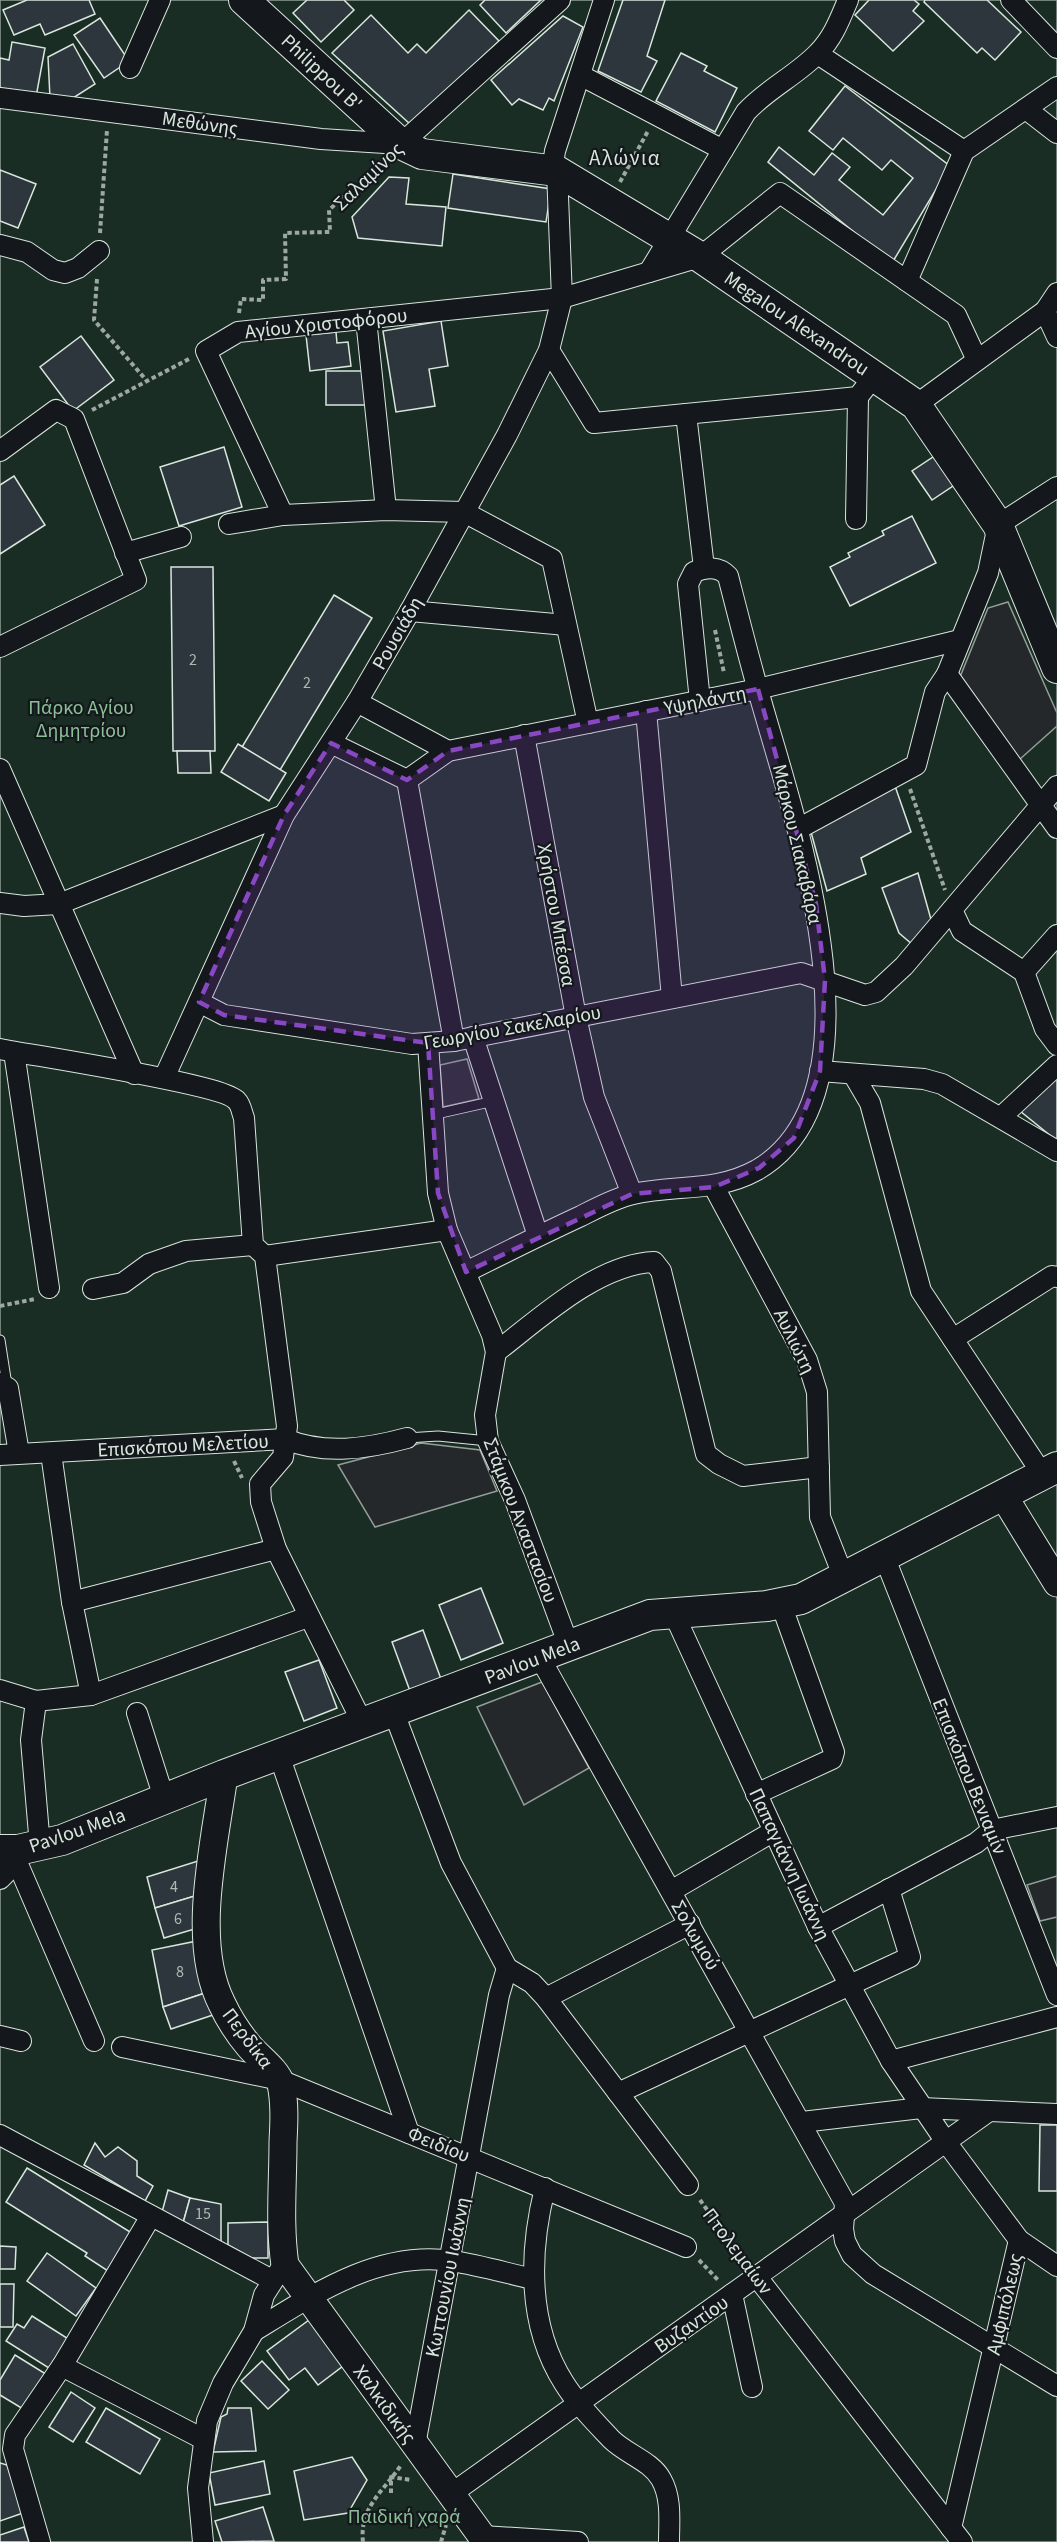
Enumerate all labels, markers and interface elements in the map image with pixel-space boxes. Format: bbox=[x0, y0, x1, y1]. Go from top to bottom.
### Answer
street label: Philippou B' bbox=[275, 28, 368, 118]
street label: Μεθώνης bbox=[160, 105, 240, 143]
street label: Σαλαμίνος bbox=[327, 136, 410, 217]
district label: Αλώνια bbox=[589, 143, 661, 173]
street label: Megalou Alexandrou bbox=[718, 265, 875, 383]
street label: Αγίου Χριστοφόρου bbox=[243, 302, 409, 346]
street label: Ρουσιάδη bbox=[366, 592, 430, 675]
house number: 2 bbox=[189, 649, 197, 671]
house number: 2 bbox=[303, 672, 311, 694]
street label: Υψηλάντη bbox=[661, 679, 749, 723]
park label: Πάρκο Αγίου Δημητρίου bbox=[28, 694, 134, 745]
street label: Μάρκου Σιακαβάρα bbox=[765, 761, 829, 927]
street label: Χρήστου Μπέσσα bbox=[530, 842, 582, 989]
street label: Γεωργίου Σακελαρίου bbox=[421, 999, 603, 1057]
street label: Αυλιώτη bbox=[766, 1304, 822, 1379]
street label: Επισκόπου Μελετίου bbox=[97, 1428, 269, 1464]
street label: Στάμκου Αναστασίου bbox=[476, 1434, 564, 1607]
street label: Pavlou Mela bbox=[480, 1630, 584, 1692]
street label: Επισκόπου Βενιαμίν bbox=[925, 1694, 1013, 1859]
street label: Παπαγιάννη Ιωάννη bbox=[741, 1783, 837, 1945]
street label: Pavlou Mela bbox=[25, 1801, 129, 1861]
house number: 4 bbox=[170, 1876, 178, 1898]
street label: Σολωμού bbox=[664, 1895, 726, 1976]
house number: 6 bbox=[174, 1908, 182, 1930]
house number: 8 bbox=[176, 1961, 184, 1983]
street label: Περδίκα bbox=[215, 2002, 279, 2075]
street label: Φειδίου bbox=[403, 2120, 474, 2170]
street label: Κωττουνίου Ιωάννη bbox=[419, 2195, 477, 2360]
house number: 15 bbox=[195, 2203, 211, 2225]
street label: Πτολεμαίων bbox=[695, 2203, 779, 2301]
street label: Αμφιπόλεως bbox=[980, 2250, 1030, 2358]
street label: Βυζαντίου bbox=[649, 2289, 734, 2361]
street label: Χαλκιδικής bbox=[346, 2359, 423, 2450]
park label: Παιδική χαρά bbox=[348, 2503, 460, 2531]

